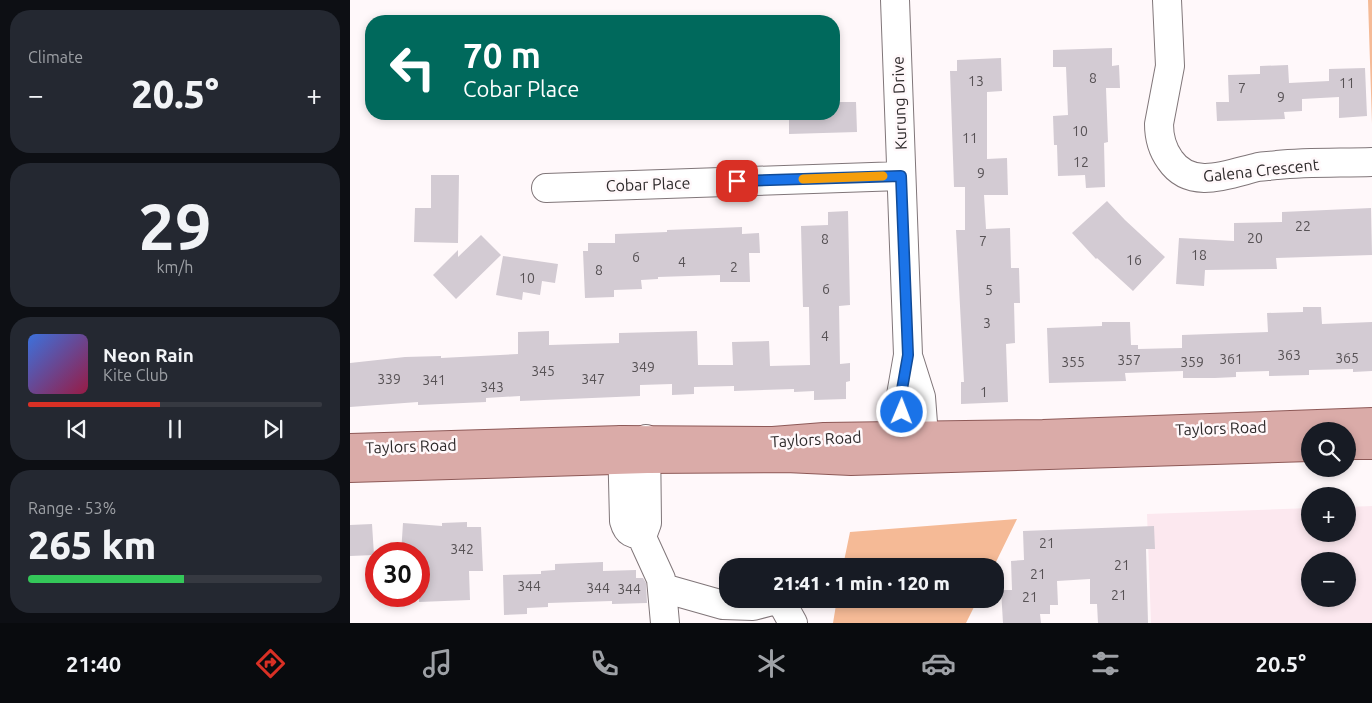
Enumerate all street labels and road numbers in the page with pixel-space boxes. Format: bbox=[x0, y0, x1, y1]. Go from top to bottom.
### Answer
street label: Kurung Drive bbox=[888, 56, 910, 150]
street label: Galena Crescent bbox=[1202, 155, 1320, 185]
street label: Cobar Place bbox=[605, 174, 691, 194]
street label: Taylors Road bbox=[1175, 417, 1267, 439]
street label: Taylors Road bbox=[770, 428, 862, 450]
street label: Taylors Road bbox=[365, 435, 457, 457]

